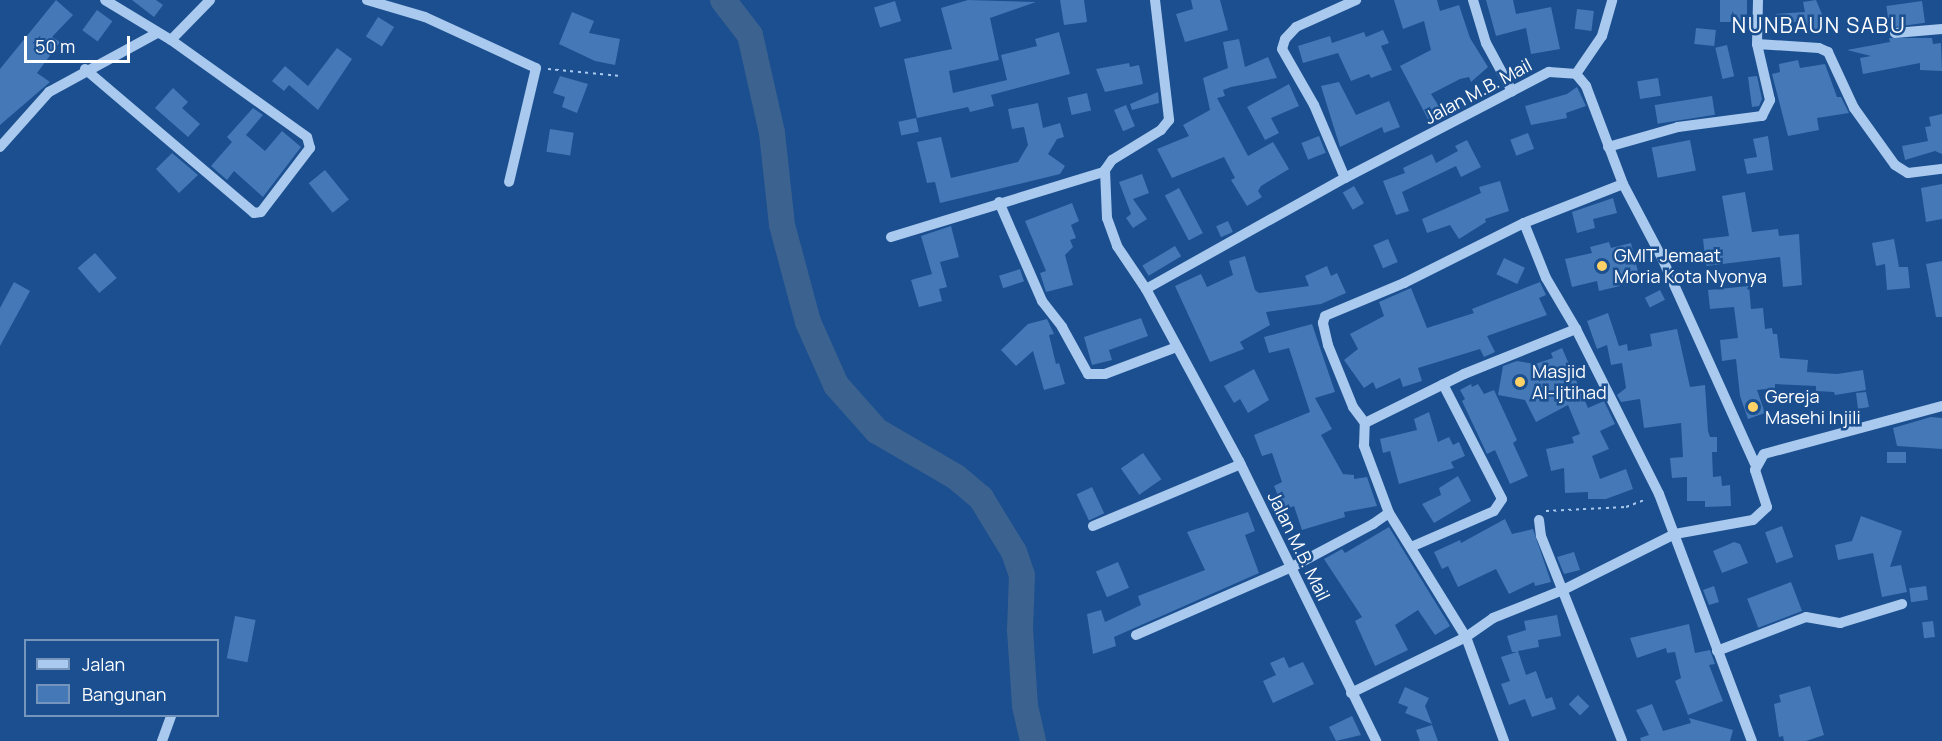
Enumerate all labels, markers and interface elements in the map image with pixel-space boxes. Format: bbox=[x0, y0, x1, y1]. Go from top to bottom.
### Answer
district label: NUNBAUN SABU bbox=[1732, 12, 1906, 38]
scale bar bbox=[27, 24, 134, 62]
text: 50 m bbox=[35, 34, 75, 58]
street label: Jalan M.B. Mail bbox=[1421, 54, 1535, 128]
place label: GMIT Jemaat Moria Kota Nyonya bbox=[1614, 245, 1767, 288]
marker: GMIT Jemaat Moria Kota Nyonya bbox=[1595, 259, 1609, 273]
place label: Masjid Al-Ijtihad bbox=[1532, 361, 1607, 404]
marker: Masjid Al-Ijtihad bbox=[1513, 375, 1527, 389]
place label: Gereja Masehi Injili bbox=[1765, 386, 1861, 428]
marker: Gereja Masehi Injili bbox=[1746, 400, 1760, 414]
street label: Jalan M.B. Mail bbox=[1263, 488, 1335, 604]
legend bbox=[24, 639, 219, 717]
text: Jalan bbox=[82, 652, 125, 676]
text: Bangunan bbox=[82, 682, 166, 706]

